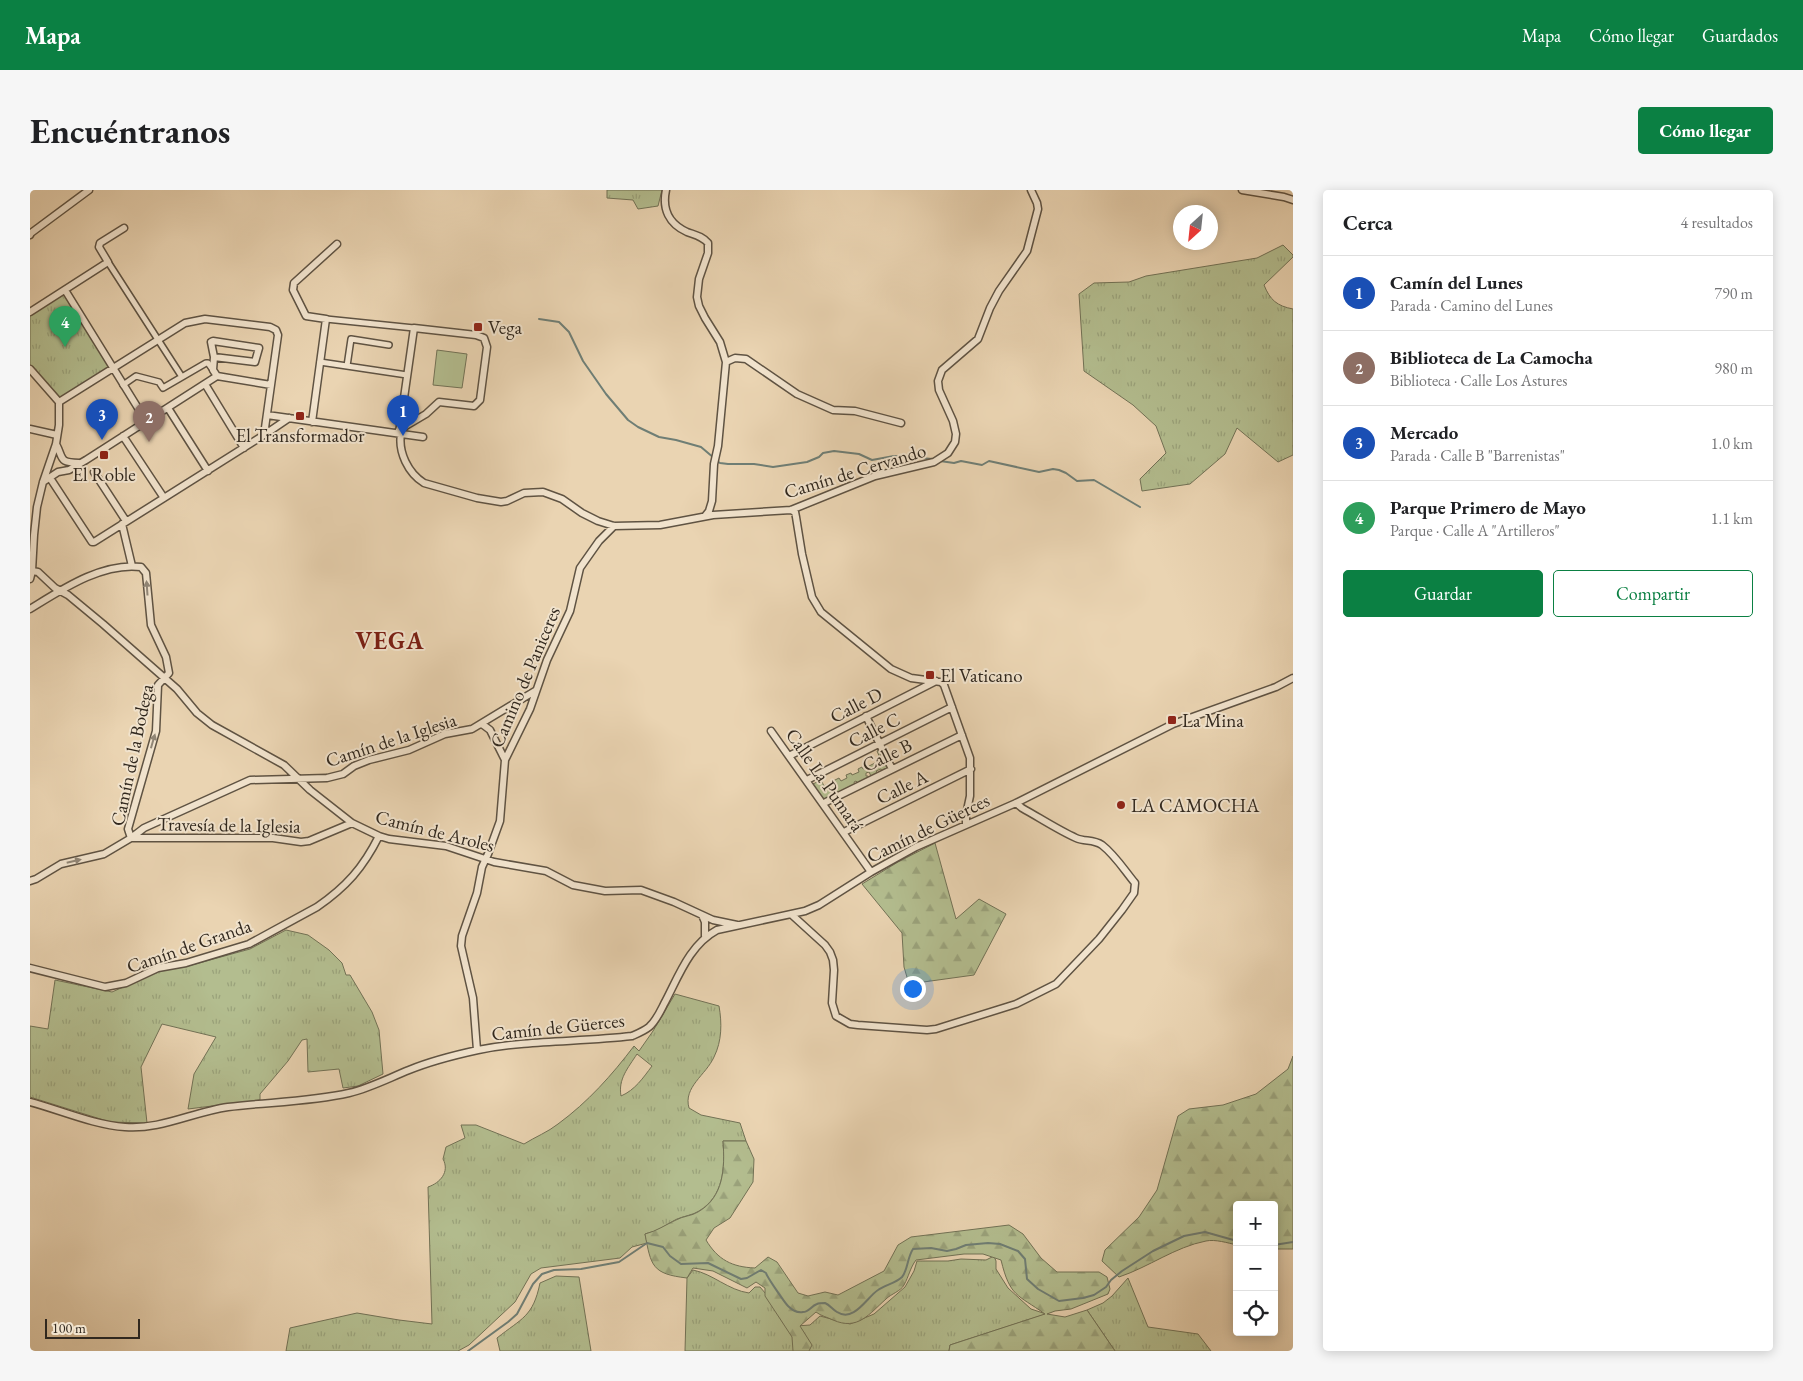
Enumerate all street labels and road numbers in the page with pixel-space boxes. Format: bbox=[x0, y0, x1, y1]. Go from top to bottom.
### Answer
street label: Camín de Cervando bbox=[781, 438, 929, 504]
street label: Camino de Paniceres bbox=[484, 603, 566, 751]
street label: Camín de la Bodega bbox=[105, 681, 159, 828]
street label: Calle D bbox=[825, 681, 887, 729]
street label: Calle C bbox=[844, 706, 904, 754]
street label: Camín de la Iglesia bbox=[322, 707, 460, 773]
street label: Calle La Pumará bbox=[780, 723, 870, 837]
street label: Calle B bbox=[858, 732, 916, 778]
street label: Calle A bbox=[872, 763, 933, 810]
street label: Camín de Güerces bbox=[862, 787, 994, 869]
street label: Camín de Aroles bbox=[373, 804, 497, 858]
street label: Travesía de la Iglesia bbox=[157, 811, 301, 839]
street label: Camín de Granda bbox=[123, 913, 255, 979]
street label: Camín de Güerces bbox=[490, 1008, 626, 1046]

